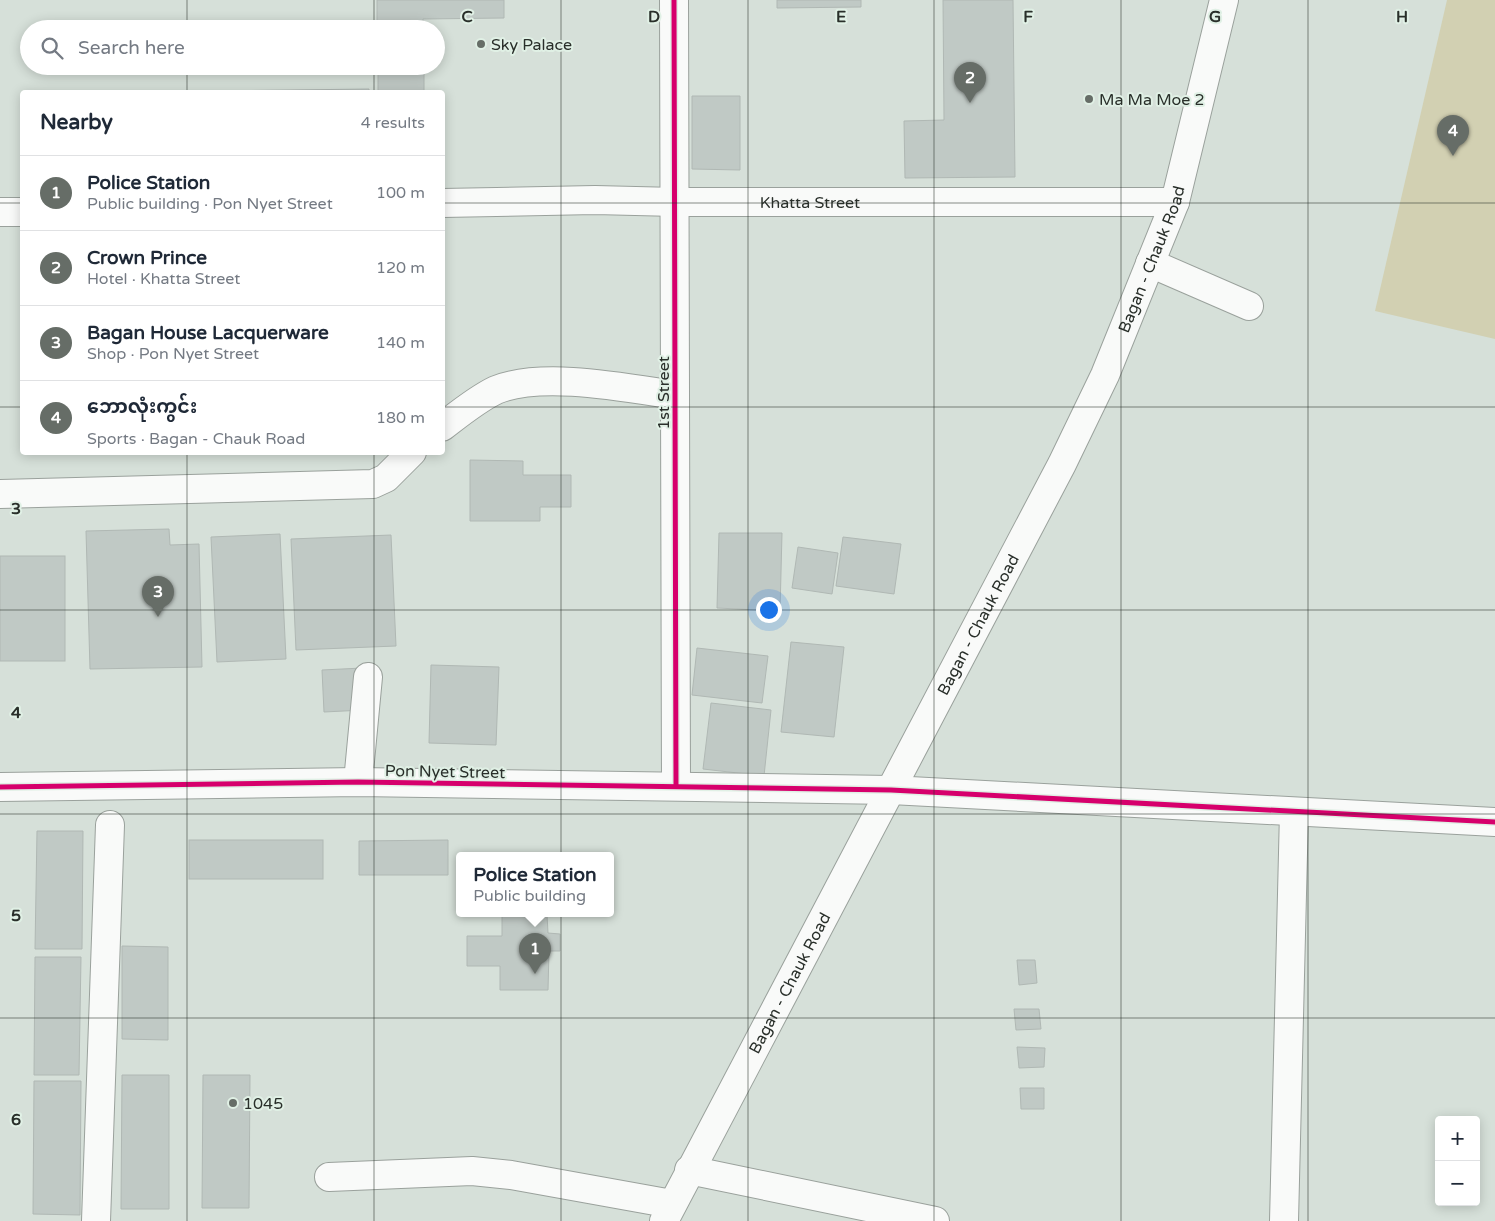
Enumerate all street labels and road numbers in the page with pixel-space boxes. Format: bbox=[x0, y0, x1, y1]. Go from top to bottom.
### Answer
street label: Bagan - Chauk Road bbox=[1114, 184, 1190, 336]
street label: Khatta Street bbox=[760, 193, 860, 213]
street label: 1st Street bbox=[654, 356, 674, 430]
street label: Bagan - Chauk Road bbox=[933, 551, 1024, 699]
street label: Pon Nyet Street bbox=[385, 761, 505, 783]
street label: Bagan - Chauk Road bbox=[745, 909, 835, 1057]

